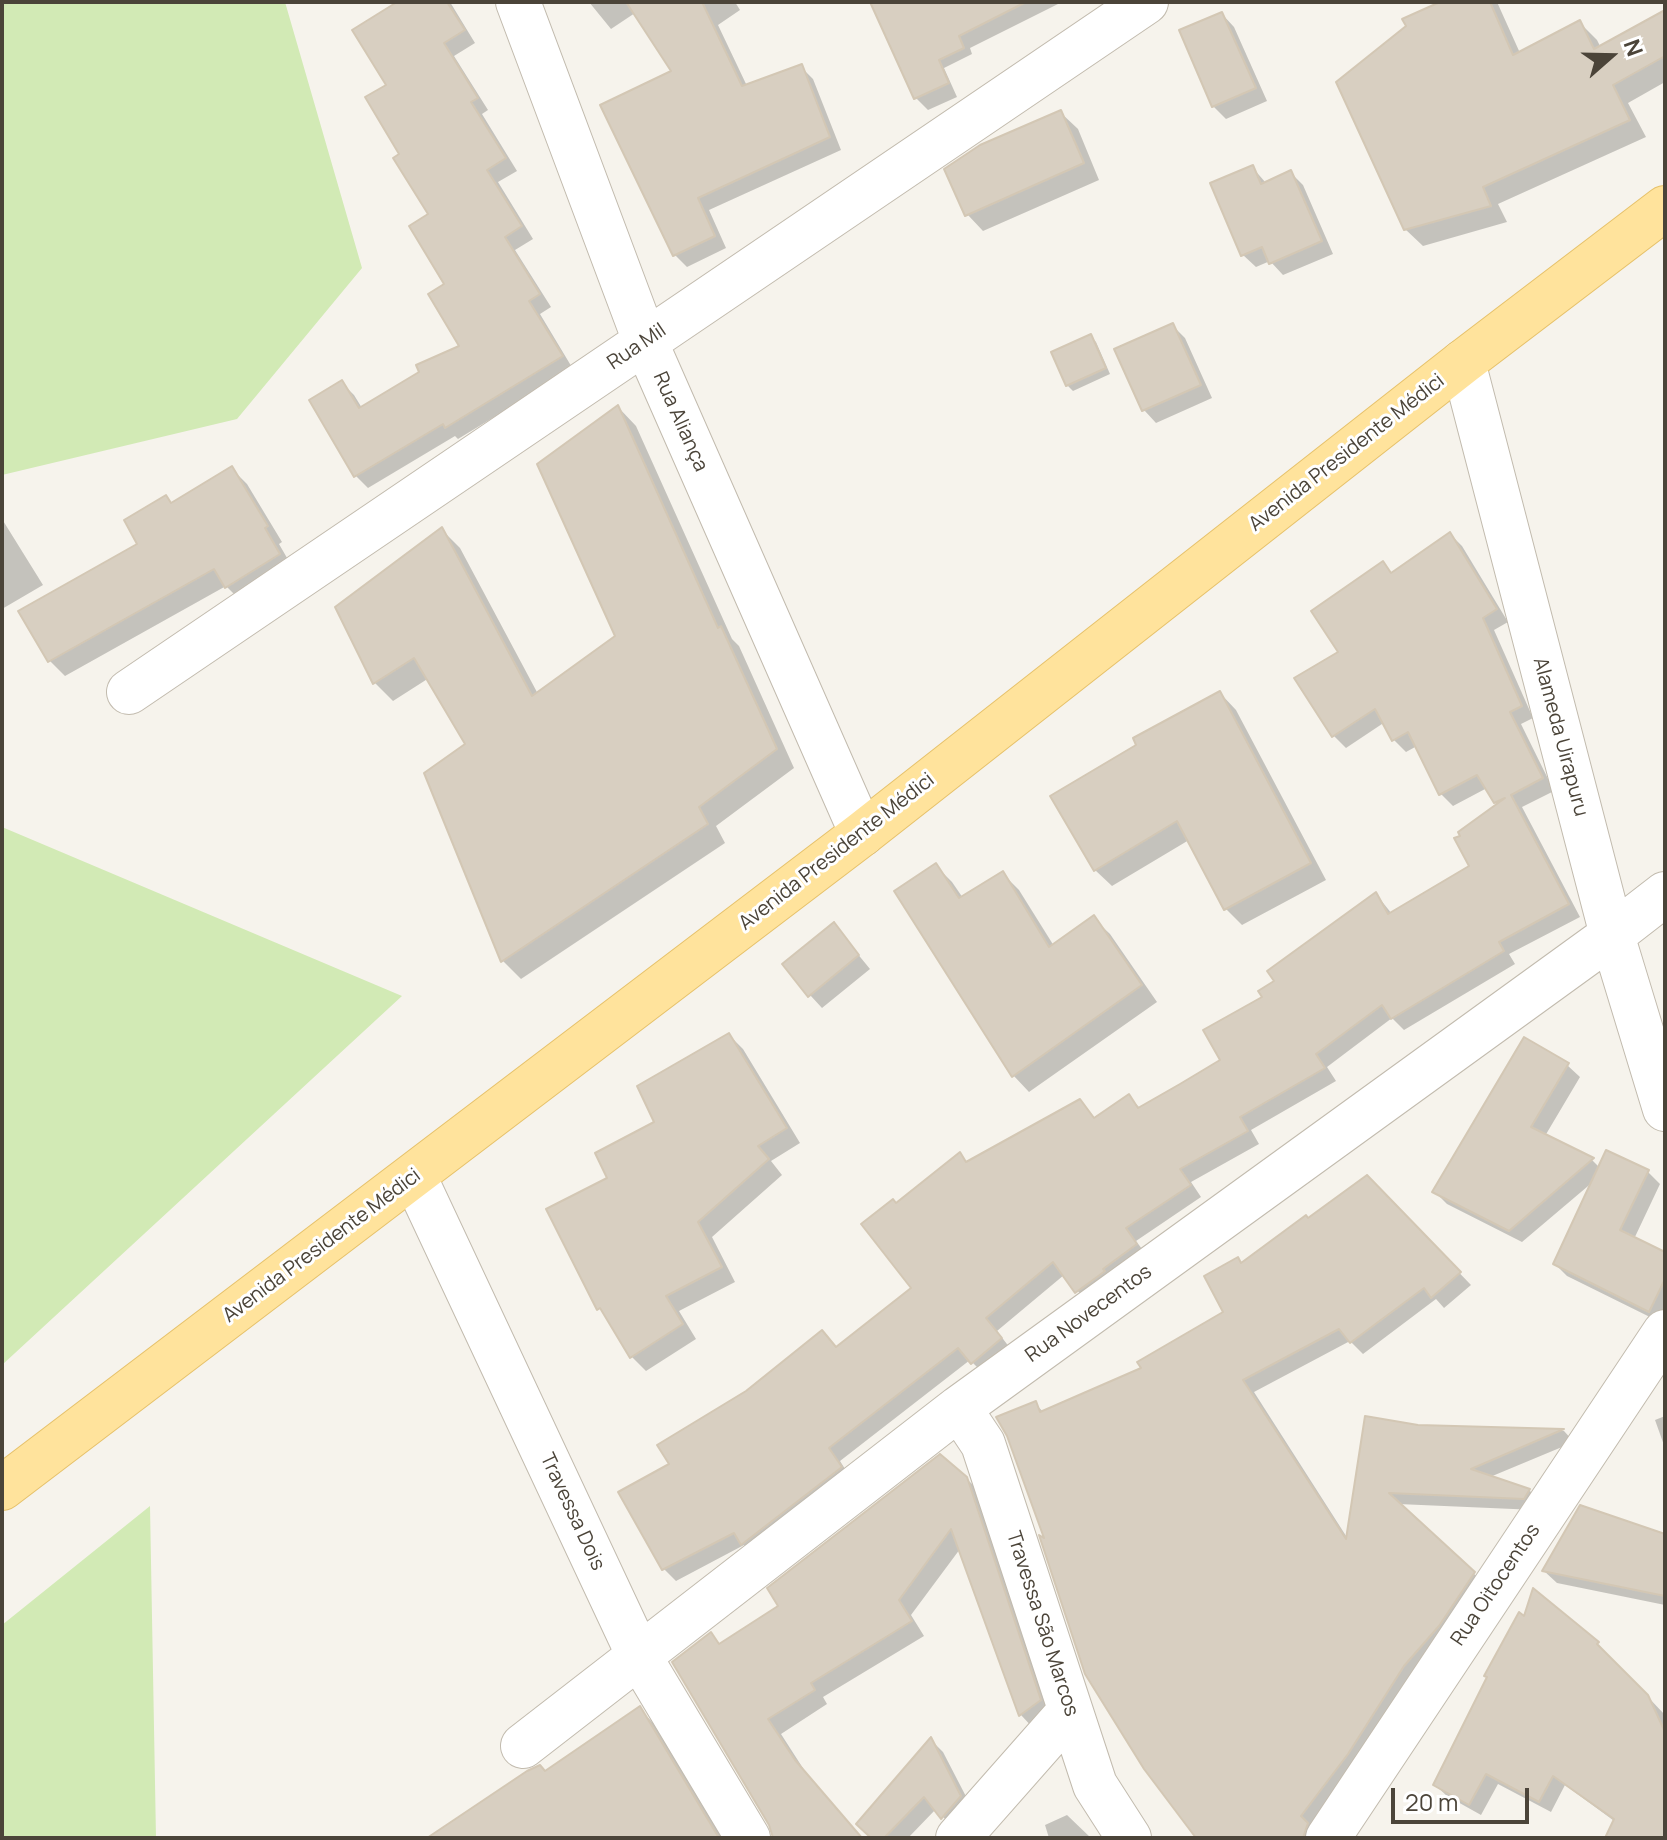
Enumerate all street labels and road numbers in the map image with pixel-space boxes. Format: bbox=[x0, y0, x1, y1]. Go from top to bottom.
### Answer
street label: Rua Mil bbox=[603, 319, 671, 375]
street label: Rua Aliança bbox=[647, 368, 713, 476]
street label: Avenida Presidente Médici bbox=[1245, 369, 1449, 537]
street label: Alameda Uirapuru bbox=[1527, 655, 1593, 819]
street label: Avenida Presidente Médici bbox=[735, 768, 939, 936]
street label: Avenida Presidente Médici bbox=[218, 1164, 426, 1328]
street label: Rua Novecentos bbox=[1021, 1260, 1157, 1368]
street label: Travessa Dois bbox=[534, 1450, 610, 1574]
street label: Rua Oitocentos bbox=[1446, 1519, 1546, 1651]
street label: Travessa São Marcos bbox=[1001, 1528, 1083, 1720]

